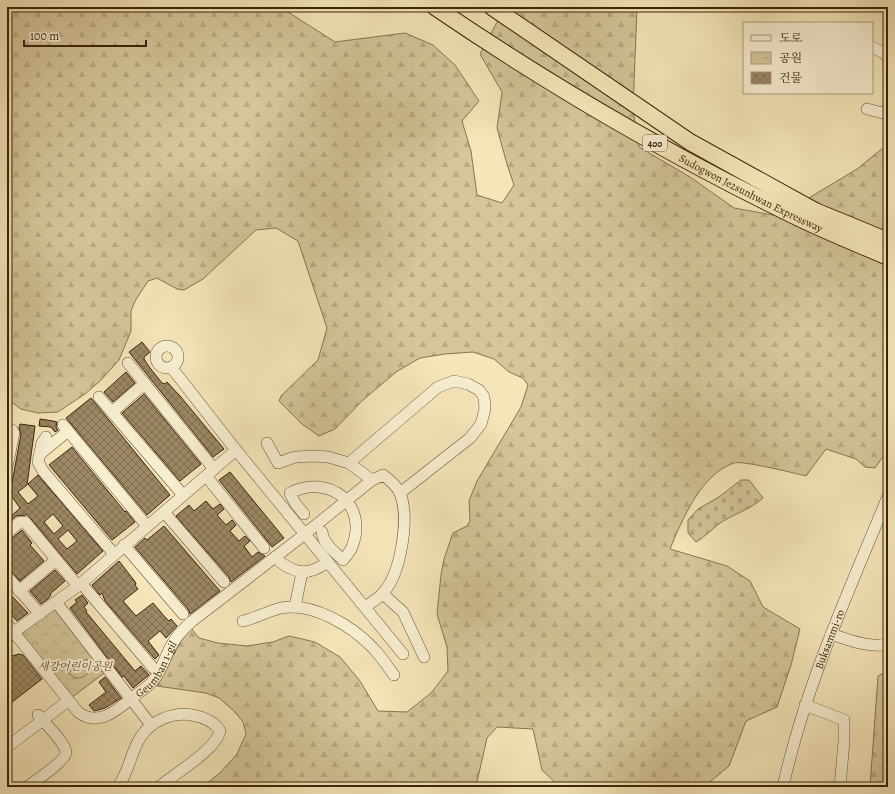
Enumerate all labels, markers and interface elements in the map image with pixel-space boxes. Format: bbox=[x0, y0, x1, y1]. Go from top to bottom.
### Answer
scale bar bbox=[24, 22, 146, 48]
legend bbox=[743, 22, 873, 94]
text: 100 m bbox=[30, 28, 59, 44]
text: 도로 bbox=[779, 30, 803, 46]
text: 공원 bbox=[779, 50, 802, 66]
text: 건물 bbox=[779, 70, 803, 86]
road number: 400 bbox=[643, 135, 667, 151]
street label: Sudogwon Je2sunhwan Expressway bbox=[676, 151, 825, 236]
street label: Buksammi-ro bbox=[812, 607, 848, 671]
street label: Geumban 1-gil bbox=[133, 638, 180, 701]
park label: 새강어린이공원 bbox=[38, 659, 114, 674]

